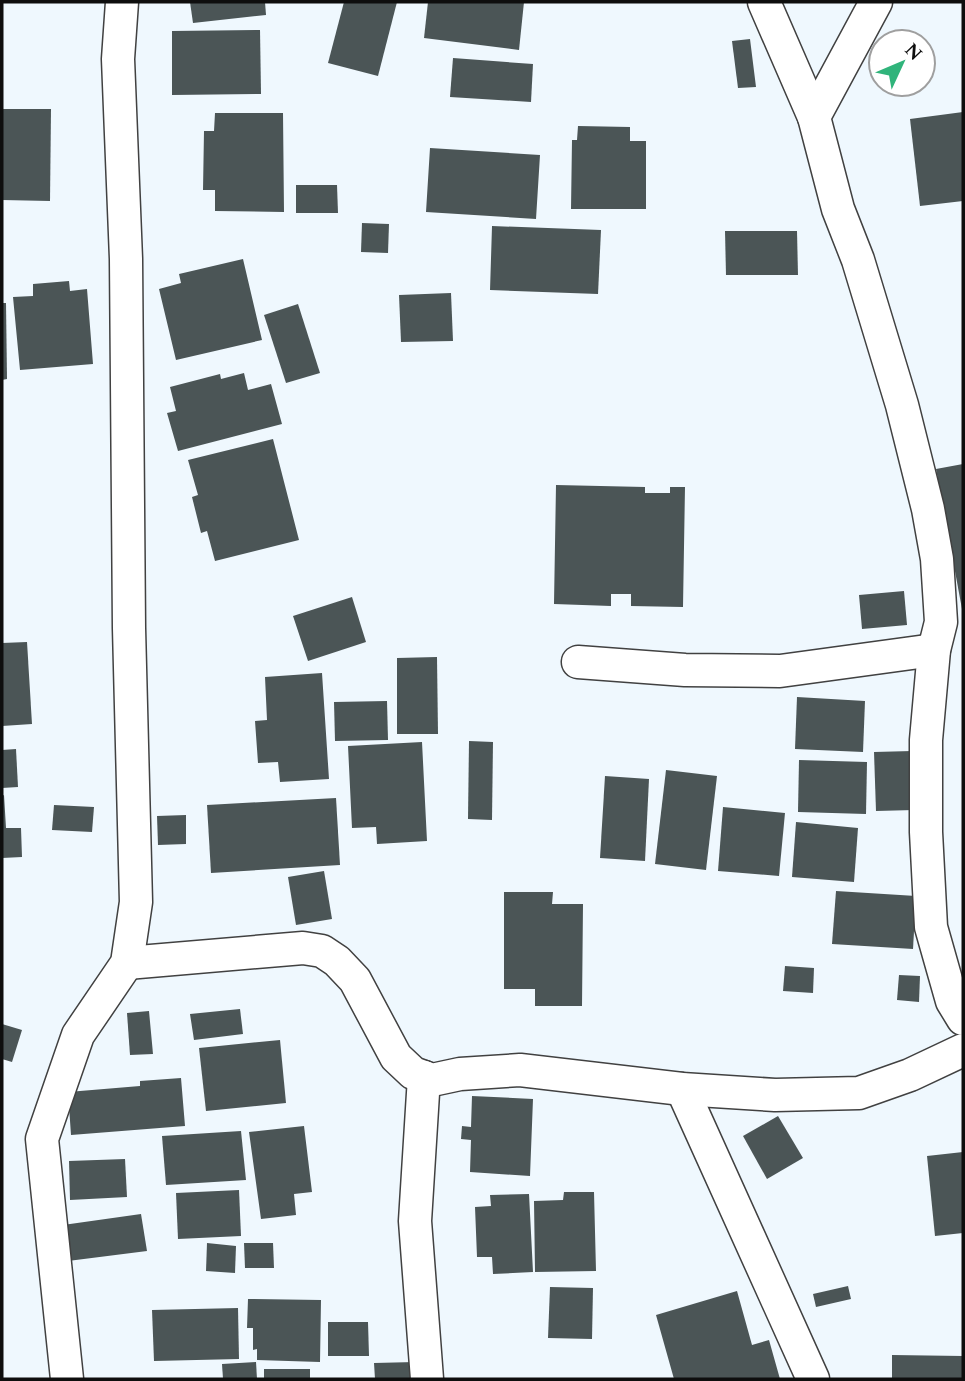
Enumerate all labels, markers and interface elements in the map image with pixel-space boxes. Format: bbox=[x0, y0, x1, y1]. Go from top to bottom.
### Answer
north arrow bbox=[867, 28, 937, 98]
text: N bbox=[897, 37, 929, 68]

